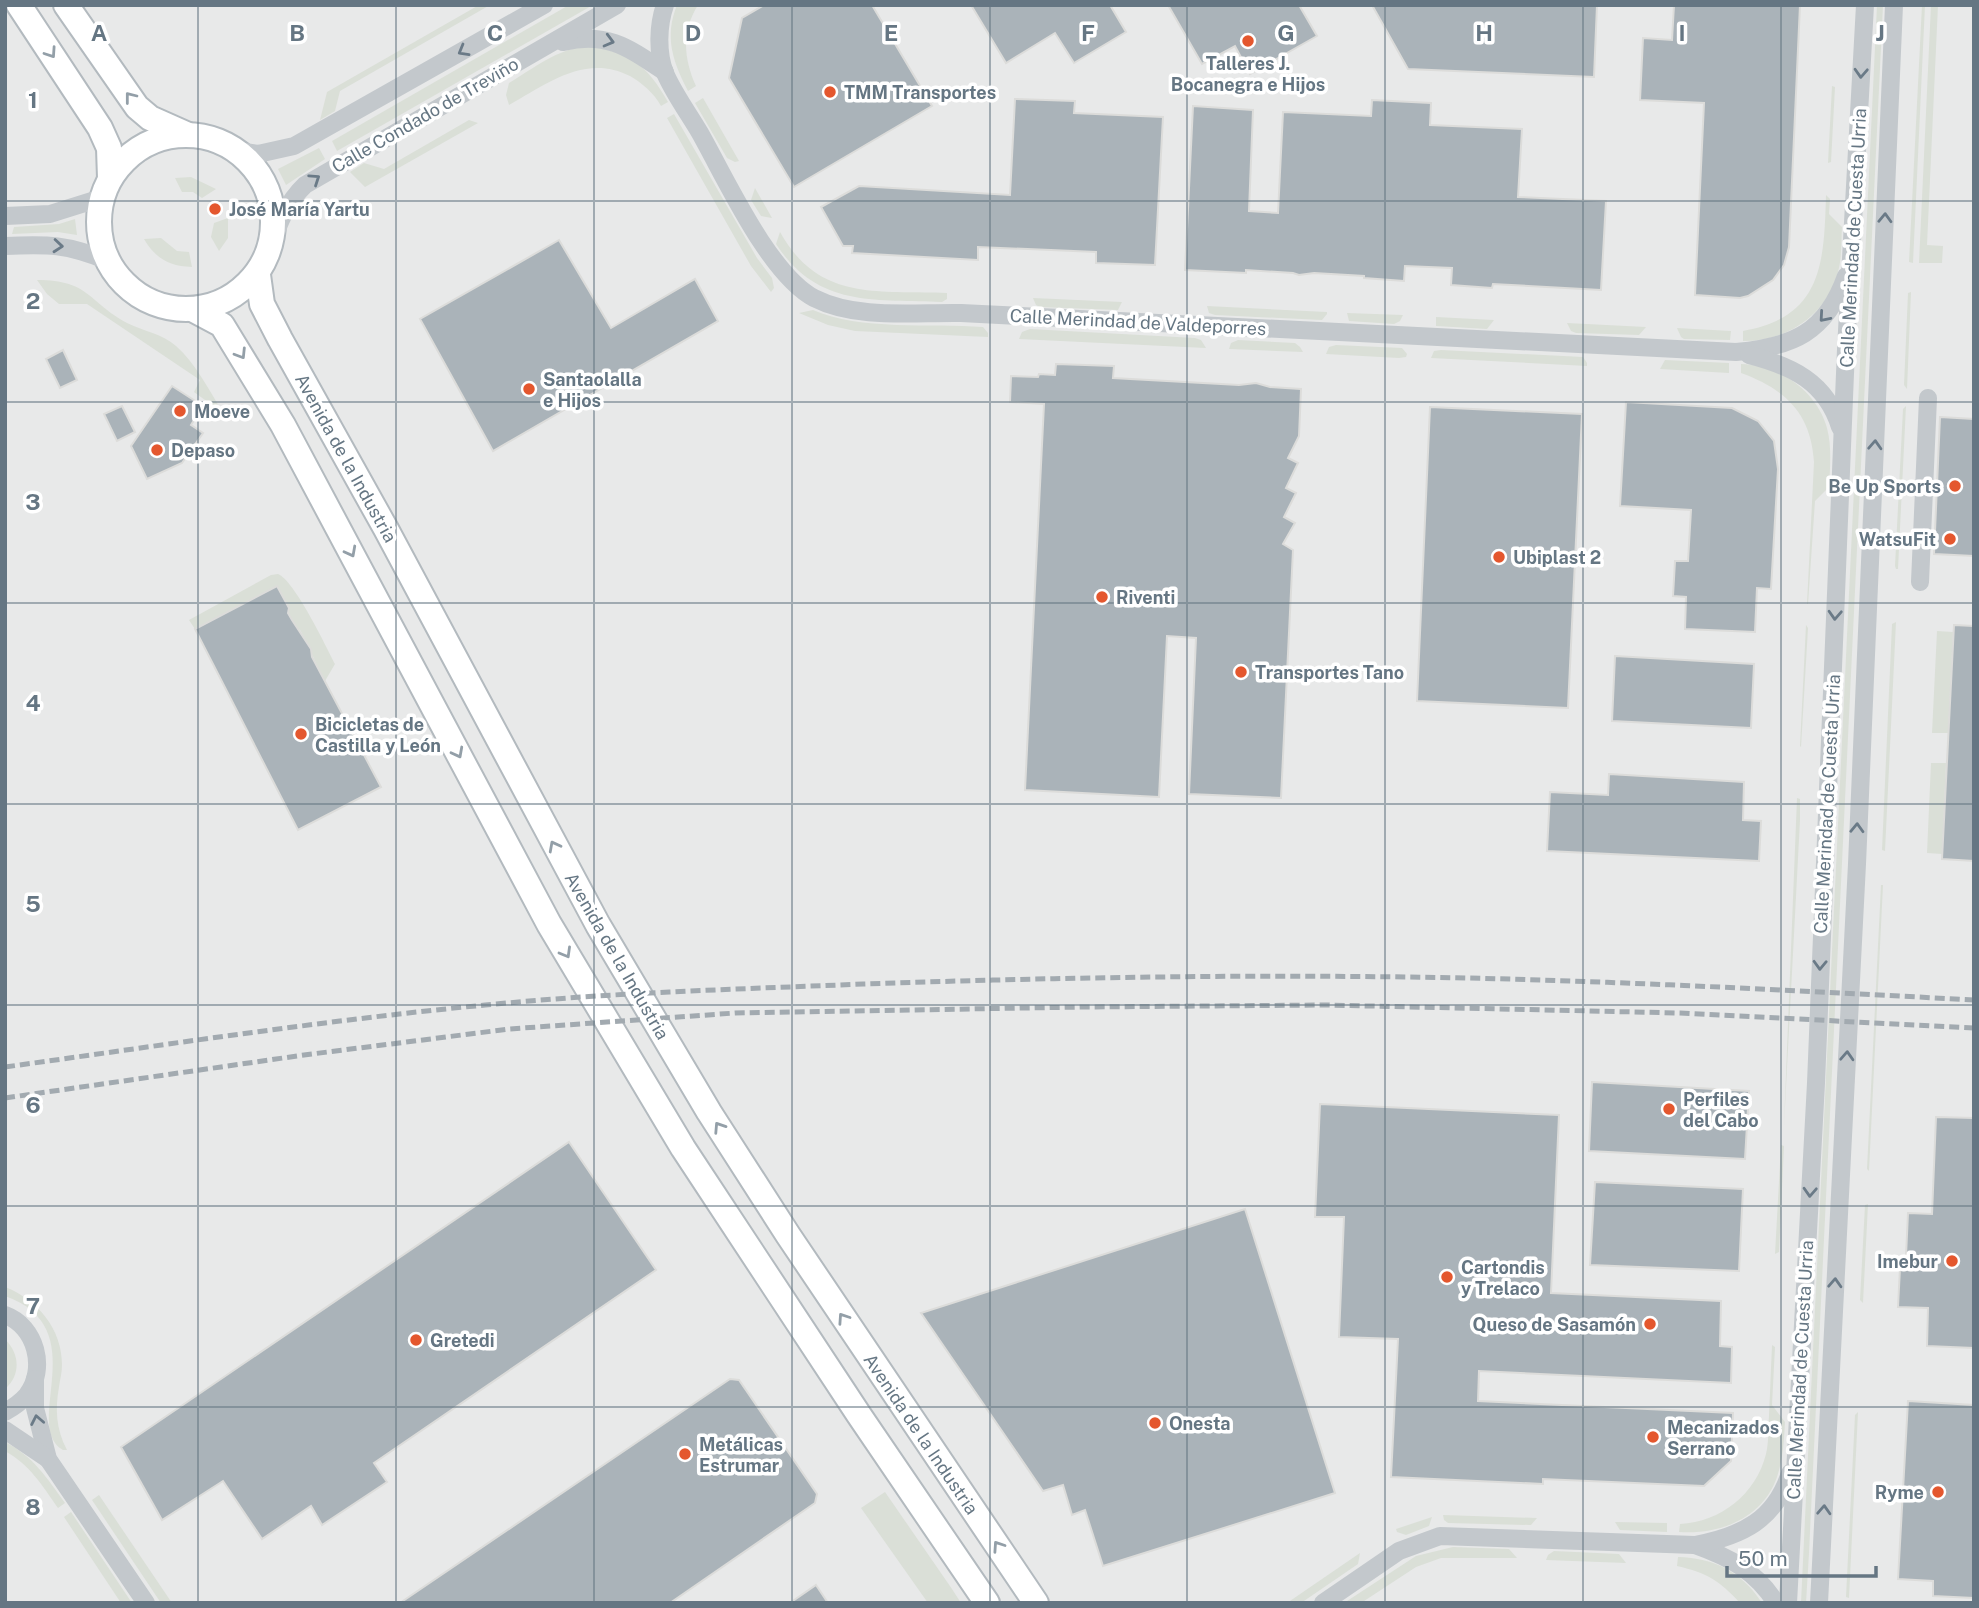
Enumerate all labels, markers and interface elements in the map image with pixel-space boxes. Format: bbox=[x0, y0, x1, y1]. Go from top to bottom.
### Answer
text: A bbox=[91, 19, 108, 46]
text: B bbox=[289, 19, 305, 46]
text: C bbox=[487, 19, 503, 46]
text: D bbox=[685, 19, 701, 46]
text: E bbox=[884, 19, 898, 46]
text: F bbox=[1081, 19, 1095, 46]
text: G bbox=[1277, 19, 1295, 46]
text: H bbox=[1475, 19, 1493, 46]
text: I bbox=[1678, 19, 1686, 46]
text: J bbox=[1875, 19, 1885, 46]
one-way arrow bbox=[603, 33, 615, 48]
marker: Talleres J. Bocanegra e Hijos bbox=[1240, 33, 1256, 49]
one-way arrow bbox=[458, 43, 471, 56]
one-way arrow bbox=[43, 45, 55, 58]
street label: Calle Condado de Treviño bbox=[328, 53, 522, 177]
place label: Talleres J. Bocanegra e Hijos bbox=[1171, 53, 1325, 95]
one-way arrow bbox=[1854, 68, 1869, 79]
place label: TMM Transportes bbox=[844, 82, 996, 103]
marker: TMM Transportes bbox=[822, 84, 838, 100]
text: 1 bbox=[28, 86, 38, 113]
one-way arrow bbox=[126, 93, 139, 105]
street label: Calle Merindad de Cuesta Urria bbox=[1836, 108, 1870, 368]
one-way arrow bbox=[307, 174, 320, 187]
place label: José María Yartu bbox=[229, 199, 370, 220]
marker: José María Yartu bbox=[207, 201, 223, 217]
one-way arrow bbox=[1878, 212, 1893, 223]
one-way arrow bbox=[53, 238, 64, 253]
text: 2 bbox=[26, 287, 40, 314]
street label: Calle Merindad de Valdeporres bbox=[1009, 305, 1267, 339]
one-way arrow bbox=[1819, 309, 1832, 322]
one-way arrow bbox=[232, 346, 245, 359]
place label: Santaolalla e Hijos bbox=[543, 369, 642, 411]
street label: Avenida de la Industria bbox=[291, 370, 401, 546]
marker: Santaolalla e Hijos bbox=[521, 381, 537, 397]
place label: Moeve bbox=[194, 401, 250, 422]
marker: Moeve bbox=[172, 403, 188, 419]
one-way arrow bbox=[1867, 439, 1882, 450]
place label: Depaso bbox=[171, 440, 235, 461]
marker: Depaso bbox=[149, 442, 165, 458]
place label: Be Up Sports bbox=[1828, 476, 1941, 497]
marker: Be Up Sports bbox=[1947, 478, 1963, 494]
text: 3 bbox=[25, 488, 41, 515]
place label: WatsuFit bbox=[1859, 529, 1936, 550]
marker: WatsuFit bbox=[1942, 531, 1958, 547]
one-way arrow bbox=[343, 545, 356, 558]
place label: Ubiplast 2 bbox=[1513, 547, 1601, 568]
marker: Ubiplast 2 bbox=[1491, 549, 1507, 565]
place label: Riventi bbox=[1116, 587, 1175, 608]
marker: Riventi bbox=[1094, 589, 1110, 605]
one-way arrow bbox=[1828, 610, 1843, 621]
place label: Transportes Tano bbox=[1255, 662, 1404, 683]
marker: Transportes Tano bbox=[1233, 664, 1249, 680]
street label: Calle Merindad de Cuesta Urria bbox=[1810, 674, 1844, 934]
text: 4 bbox=[25, 689, 41, 716]
place label: Bicicletas de Castilla y León bbox=[315, 714, 441, 756]
marker: Bicicletas de Castilla y León bbox=[293, 726, 309, 742]
one-way arrow bbox=[449, 746, 463, 759]
one-way arrow bbox=[1850, 823, 1865, 834]
one-way arrow bbox=[549, 841, 562, 853]
street label: Avenida de la Industria bbox=[561, 869, 673, 1043]
text: 5 bbox=[25, 890, 41, 917]
one-way arrow bbox=[558, 946, 571, 959]
one-way arrow bbox=[1812, 960, 1828, 970]
one-way arrow bbox=[1840, 1050, 1855, 1061]
place label: Perfiles del Cabo bbox=[1683, 1089, 1759, 1131]
text: 6 bbox=[25, 1091, 41, 1118]
marker: Perfiles del Cabo bbox=[1661, 1101, 1677, 1117]
one-way arrow bbox=[714, 1122, 727, 1135]
one-way arrow bbox=[1802, 1187, 1817, 1198]
street label: Calle Merindad de Cuesta Urria bbox=[1783, 1240, 1817, 1500]
place label: Imebur bbox=[1877, 1251, 1939, 1272]
marker: Imebur bbox=[1944, 1253, 1960, 1269]
place label: Cartondis y Trelaco bbox=[1461, 1257, 1545, 1299]
marker: Cartondis y Trelaco bbox=[1439, 1269, 1455, 1285]
one-way arrow bbox=[1827, 1277, 1842, 1288]
text: 7 bbox=[26, 1292, 40, 1319]
one-way arrow bbox=[838, 1312, 851, 1325]
place label: Queso de Sasamón bbox=[1473, 1314, 1636, 1335]
marker: Queso de Sasamón bbox=[1642, 1316, 1658, 1332]
place label: Gretedi bbox=[430, 1330, 495, 1351]
marker: Gretedi bbox=[408, 1332, 424, 1348]
street label: Avenida de la Industria bbox=[859, 1350, 983, 1518]
place label: Onesta bbox=[1169, 1413, 1231, 1434]
one-way arrow bbox=[31, 1414, 46, 1426]
marker: Onesta bbox=[1147, 1415, 1163, 1431]
place label: Mecanizados Serrano bbox=[1667, 1417, 1779, 1459]
marker: Mecanizados Serrano bbox=[1645, 1429, 1661, 1445]
place label: Metálicas Estrumar bbox=[699, 1434, 783, 1476]
marker: Metálicas Estrumar bbox=[677, 1446, 693, 1462]
place label: Ryme bbox=[1875, 1482, 1924, 1503]
marker: Ryme bbox=[1930, 1484, 1946, 1500]
text: 8 bbox=[25, 1493, 41, 1520]
one-way arrow bbox=[1816, 1504, 1831, 1515]
scale bar bbox=[1727, 1534, 1876, 1578]
one-way arrow bbox=[994, 1541, 1006, 1554]
text: 50 m bbox=[1738, 1546, 1788, 1571]

